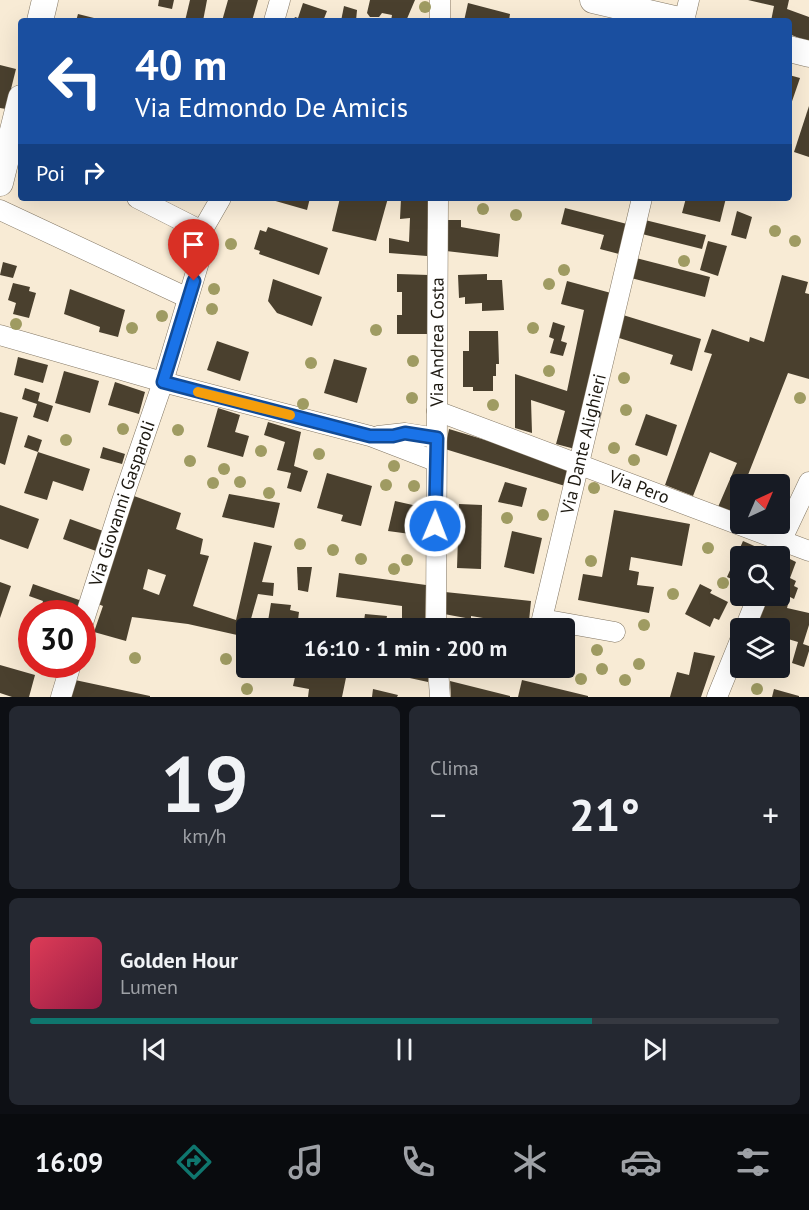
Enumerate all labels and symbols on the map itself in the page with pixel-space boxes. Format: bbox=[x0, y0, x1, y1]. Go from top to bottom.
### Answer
pin bbox=[168, 219, 219, 281]
street label: Via Andrea Costa bbox=[425, 277, 449, 408]
street label: Via Dante Alighieri bbox=[555, 371, 611, 517]
street label: Via Giovanni Gasparoli bbox=[83, 417, 160, 590]
street label: Via Pero bbox=[605, 464, 673, 509]
north arrow bbox=[730, 474, 790, 534]
position arrow bbox=[403, 494, 467, 558]
speed limit sign: 30 bbox=[18, 600, 96, 678]

